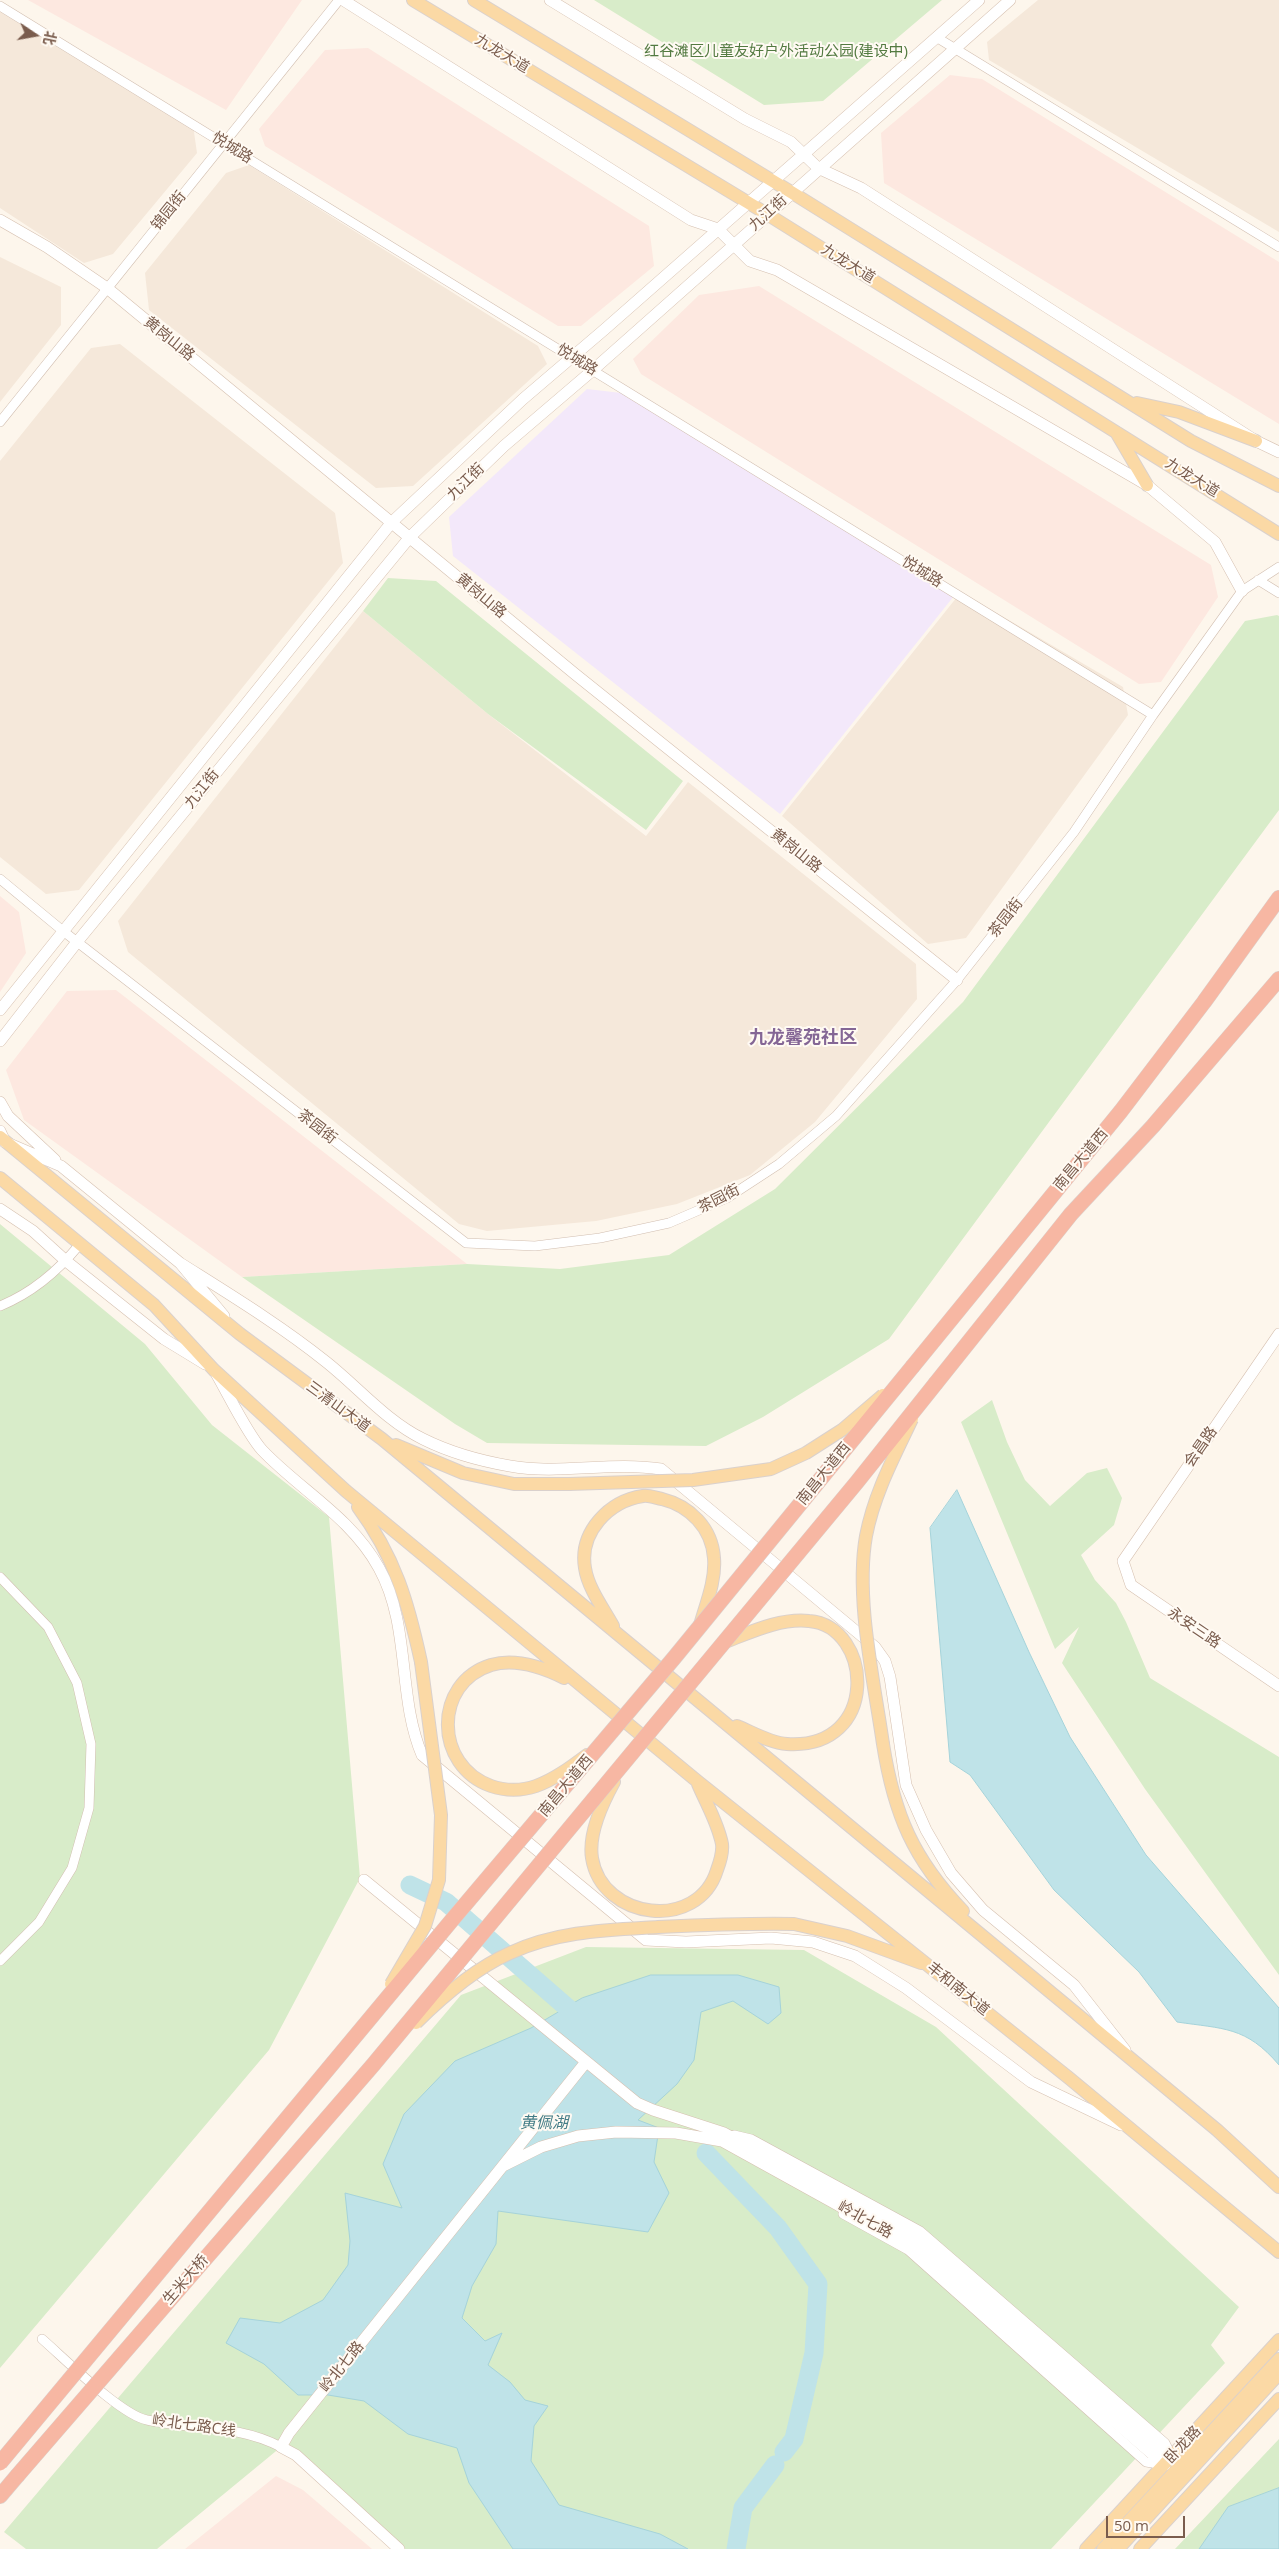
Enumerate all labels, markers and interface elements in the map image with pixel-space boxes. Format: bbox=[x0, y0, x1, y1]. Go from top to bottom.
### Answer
north arrow bbox=[10, 10, 60, 60]
text: 北 bbox=[39, 29, 61, 47]
street label: 九龙大道 bbox=[472, 31, 532, 77]
park label: 红谷滩区儿童友好户外活动公园(建设中) bbox=[644, 43, 908, 61]
street label: 悦城路 bbox=[208, 128, 256, 168]
street label: 锦园街 bbox=[148, 188, 190, 234]
street label: 九江街 bbox=[745, 191, 791, 235]
street label: 九龙大道 bbox=[818, 240, 878, 288]
street label: 黄岗山路 bbox=[140, 313, 198, 365]
street label: 悦城路 bbox=[553, 340, 601, 380]
street label: 九龙大道 bbox=[1162, 454, 1222, 502]
street label: 九江街 bbox=[444, 460, 488, 504]
street label: 悦城路 bbox=[898, 552, 946, 592]
street label: 黄岗山路 bbox=[452, 570, 510, 622]
street label: 九江街 bbox=[181, 766, 223, 812]
street label: 黄岗山路 bbox=[767, 825, 825, 877]
street label: 茶园街 bbox=[985, 895, 1027, 941]
district label: 九龙馨苑社区 bbox=[749, 1027, 857, 1049]
street label: 茶园街 bbox=[294, 1106, 340, 1148]
street label: 南昌大道西 bbox=[1050, 1125, 1112, 1195]
street label: 茶园街 bbox=[695, 1181, 743, 1217]
street label: 三清山大道 bbox=[302, 1378, 374, 1436]
street label: 会昌路 bbox=[1181, 1423, 1221, 1471]
street label: 南昌大道西 bbox=[793, 1439, 855, 1509]
street label: 永安三路 bbox=[1164, 1604, 1224, 1652]
street label: 南昌大道西 bbox=[535, 1751, 597, 1821]
street label: 丰和南大道 bbox=[923, 1958, 993, 2020]
water label: 黄佩湖 bbox=[520, 2113, 568, 2133]
street label: 岭北七路 bbox=[834, 2198, 896, 2242]
street label: 生米大桥 bbox=[160, 2251, 212, 2309]
street label: 岭北七路 bbox=[316, 2338, 368, 2396]
street label: 岭北七路C线 bbox=[151, 2411, 237, 2441]
street label: 卧龙路 bbox=[1161, 2422, 1205, 2468]
scale bar bbox=[1109, 2506, 1188, 2538]
text: 50 m bbox=[1114, 2515, 1149, 2535]

